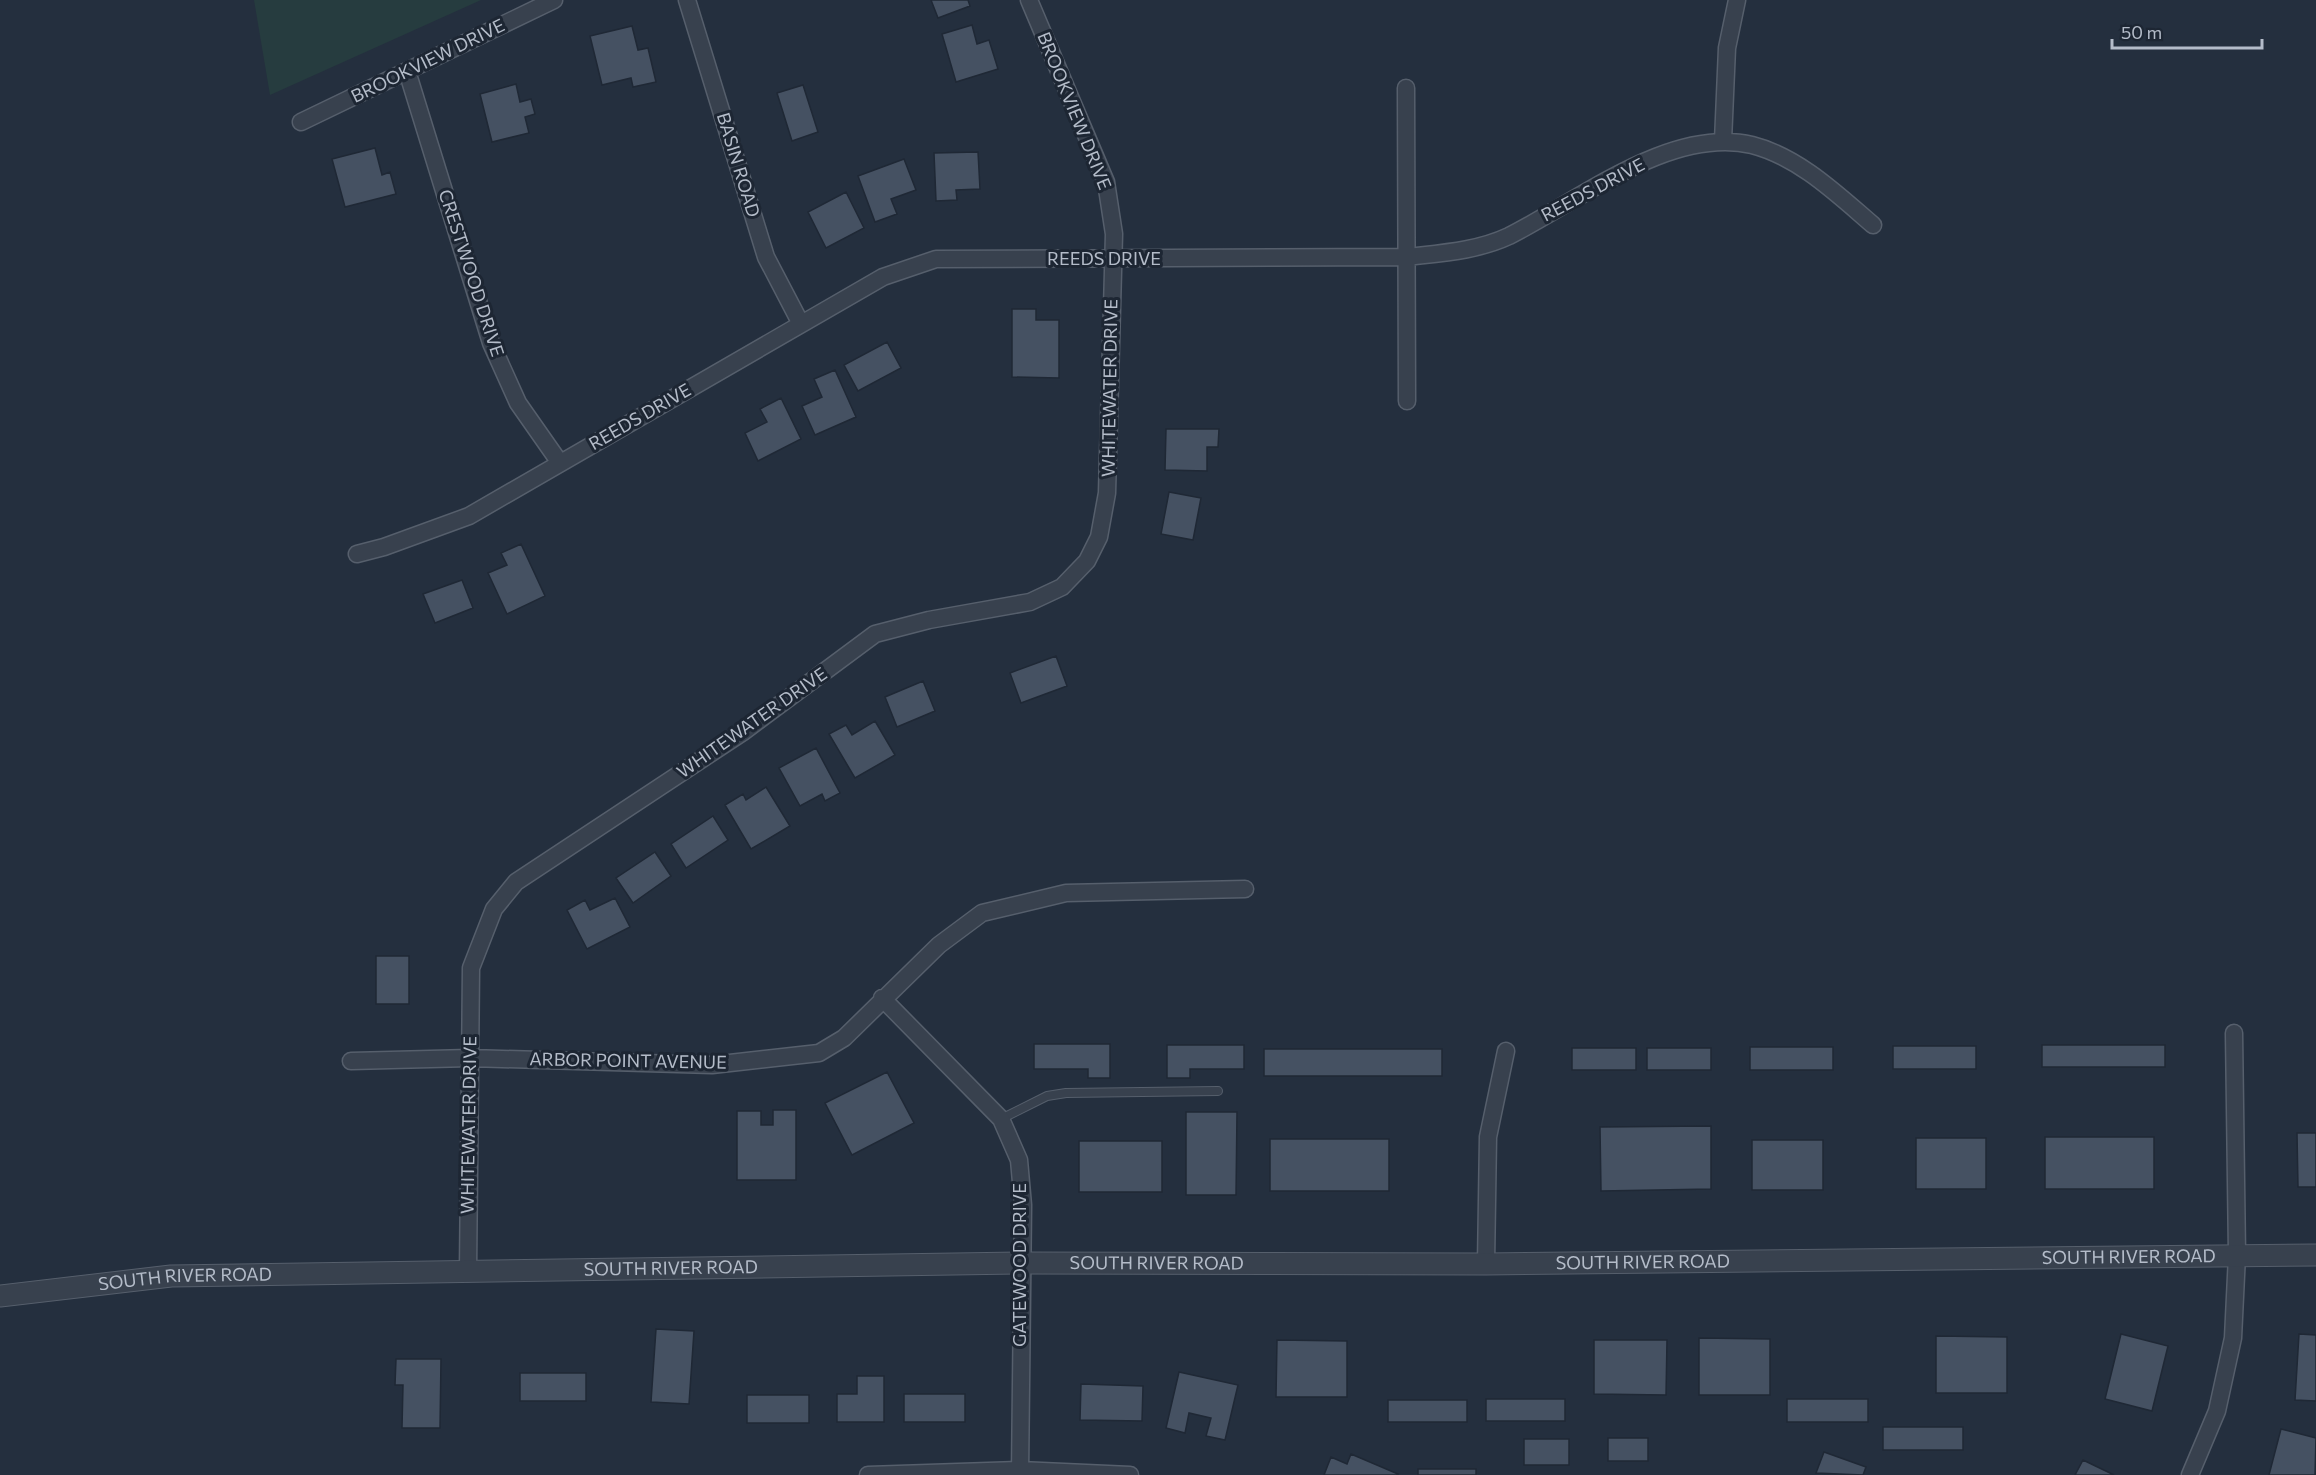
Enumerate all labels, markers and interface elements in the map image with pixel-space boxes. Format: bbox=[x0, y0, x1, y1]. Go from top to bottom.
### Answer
scale bar bbox=[2112, 12, 2262, 50]
street label: BROOKVIEW DRIVE bbox=[347, 13, 508, 107]
text: 50 m bbox=[2121, 21, 2162, 43]
street label: BROOKVIEW DRIVE bbox=[1033, 29, 1117, 193]
street label: BASIN ROAD bbox=[713, 110, 765, 220]
street label: REEDS DRIVE bbox=[1537, 153, 1648, 226]
street label: CRESTWOOD DRIVE bbox=[435, 186, 509, 359]
street label: REEDS DRIVE bbox=[1047, 247, 1161, 269]
street label: WHITEWATER DRIVE bbox=[1096, 299, 1122, 477]
street label: REEDS DRIVE bbox=[585, 378, 694, 454]
street label: WHITEWATER DRIVE bbox=[672, 662, 831, 782]
street label: WHITEWATER DRIVE bbox=[455, 1036, 481, 1214]
street label: ARBOR POINT AVENUE bbox=[529, 1047, 727, 1073]
street label: GATEWOOD DRIVE bbox=[1008, 1183, 1030, 1347]
street label: SOUTH RIVER ROAD bbox=[2041, 1244, 2216, 1268]
street label: SOUTH RIVER ROAD bbox=[1555, 1249, 1730, 1273]
street label: SOUTH RIVER ROAD bbox=[1070, 1251, 1244, 1273]
street label: SOUTH RIVER ROAD bbox=[583, 1255, 758, 1280]
street label: SOUTH RIVER ROAD bbox=[97, 1262, 272, 1294]

